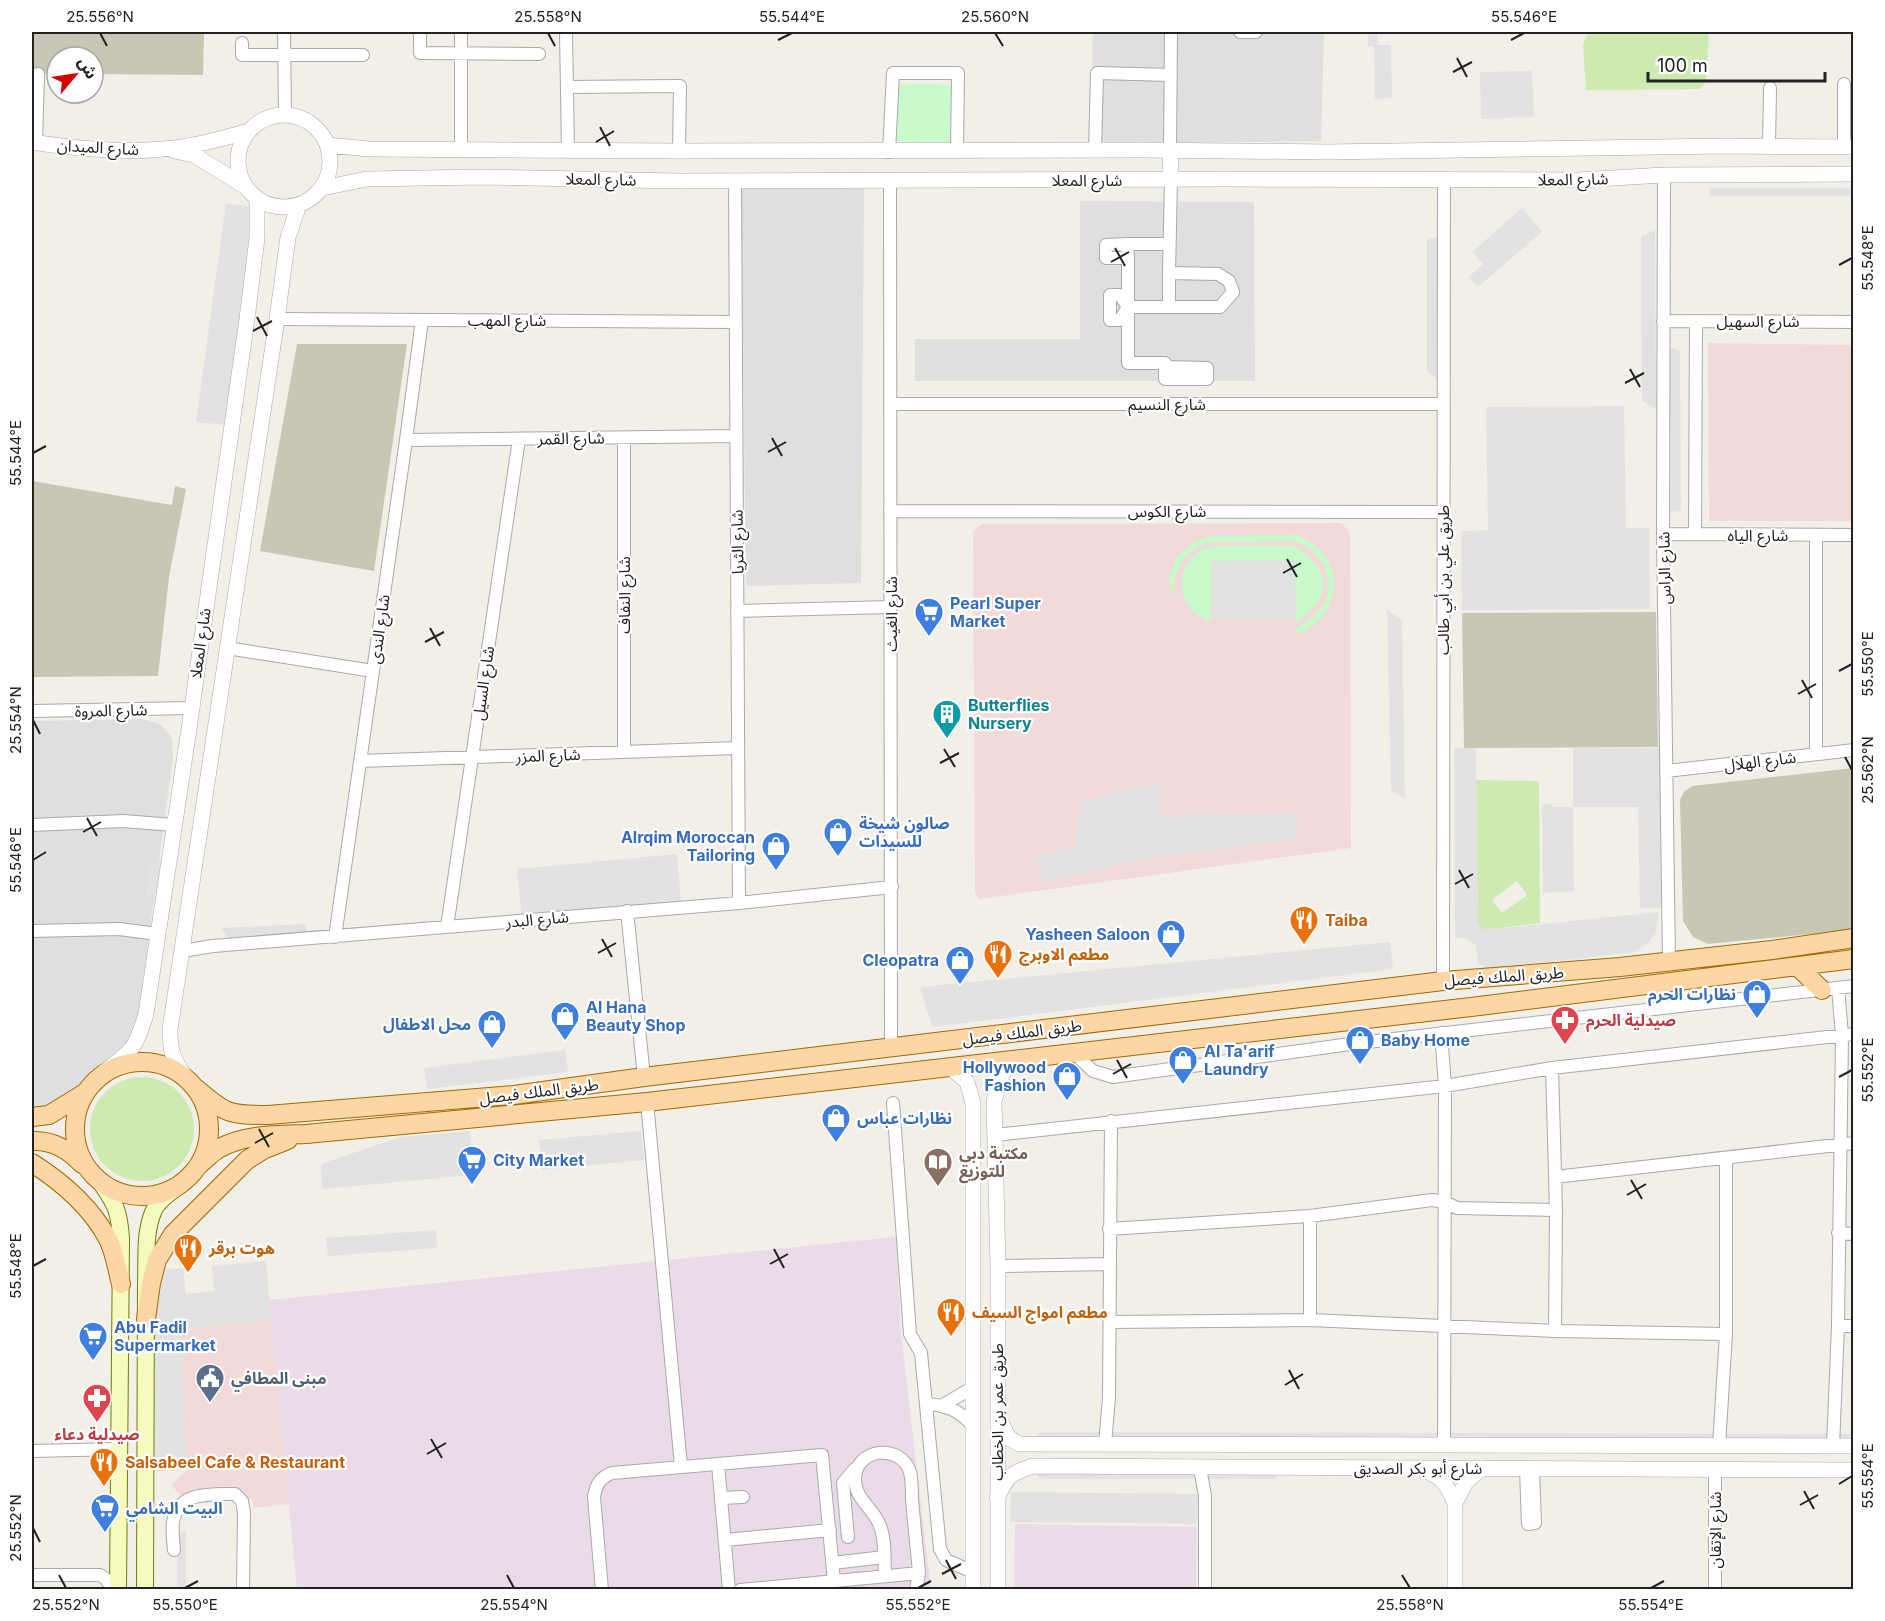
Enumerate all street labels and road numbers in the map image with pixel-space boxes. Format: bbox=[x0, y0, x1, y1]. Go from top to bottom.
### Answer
street label: شارع الميدان bbox=[56, 135, 140, 162]
street label: شارع المعلا bbox=[565, 168, 637, 193]
street label: شارع المعلا bbox=[1537, 168, 1609, 193]
street label: شارع المعلا bbox=[1052, 170, 1122, 193]
street label: شارع المهب bbox=[468, 310, 546, 333]
street label: شارع السهيل bbox=[1716, 311, 1800, 334]
street label: شارع النسيم bbox=[1128, 394, 1206, 417]
street label: شارع القمر bbox=[536, 427, 605, 452]
street label: شارع الكوس bbox=[1128, 501, 1206, 524]
street label: طريق علي بن أبي طالب bbox=[1433, 505, 1456, 655]
street label: شارع الثريا bbox=[726, 509, 751, 575]
street label: شارع الياه bbox=[1728, 525, 1788, 548]
street label: شارع الراس bbox=[1653, 531, 1678, 605]
street label: شارع النفاف bbox=[614, 556, 637, 634]
street label: شارع الغيث bbox=[881, 576, 904, 652]
street label: شارع الندى bbox=[364, 593, 397, 665]
street label: شارع المعلا bbox=[185, 607, 218, 680]
street label: شارع السيل bbox=[468, 645, 501, 722]
street label: شارع المروة bbox=[74, 699, 148, 724]
street label: شارع المزر bbox=[514, 744, 581, 769]
street label: شارع الهلال bbox=[1723, 747, 1798, 778]
street label: شارع البدر bbox=[503, 906, 570, 935]
street label: طريق الملك فيصل bbox=[1443, 962, 1565, 991]
street label: طريق الملك فيصل bbox=[961, 1015, 1083, 1050]
street label: طريق الملك فيصل bbox=[478, 1074, 600, 1109]
street label: طريق عمر بن الخطاب bbox=[987, 1343, 1008, 1481]
street label: شارع أبو بكر الصديق bbox=[1354, 1458, 1482, 1481]
street label: شارع الإتقان bbox=[1705, 1491, 1728, 1569]

